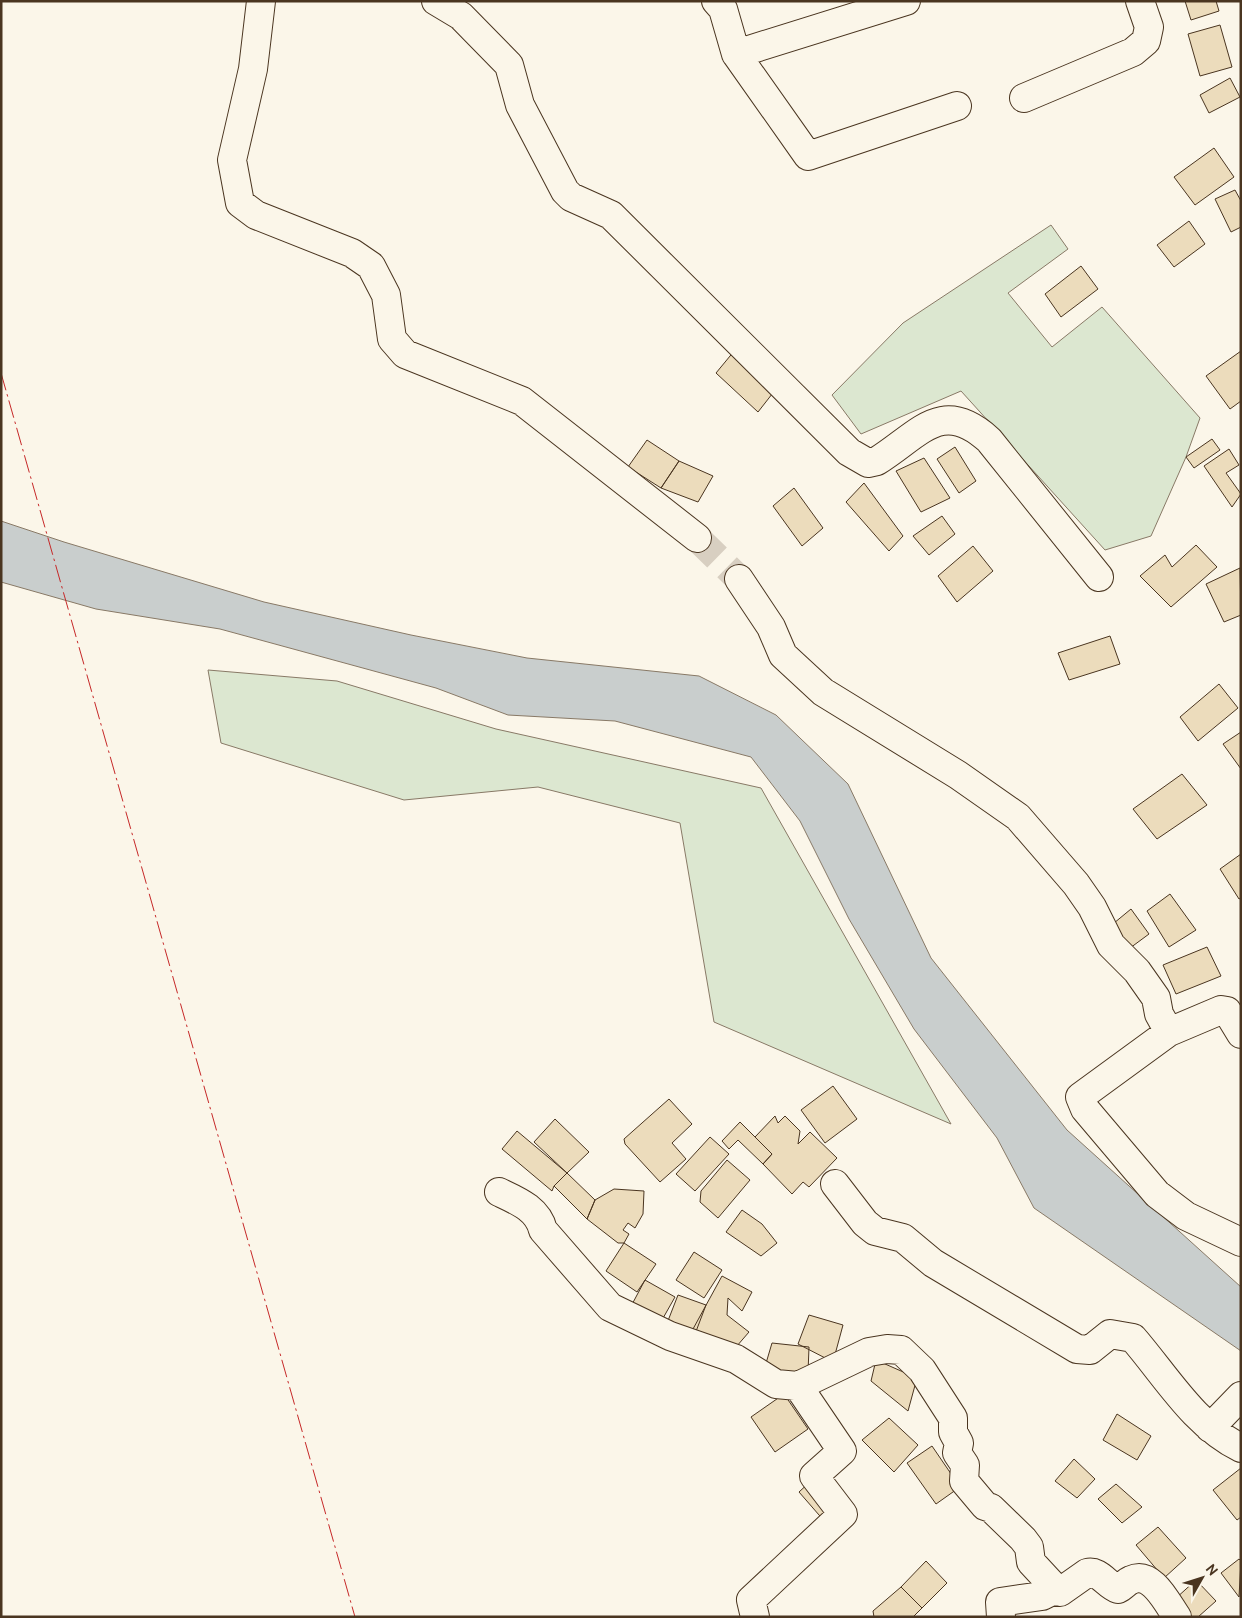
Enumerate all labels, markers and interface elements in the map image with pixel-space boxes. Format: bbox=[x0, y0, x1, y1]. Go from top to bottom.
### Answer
north arrow bbox=[1177, 1553, 1227, 1603]
text: N bbox=[1202, 1560, 1222, 1579]

